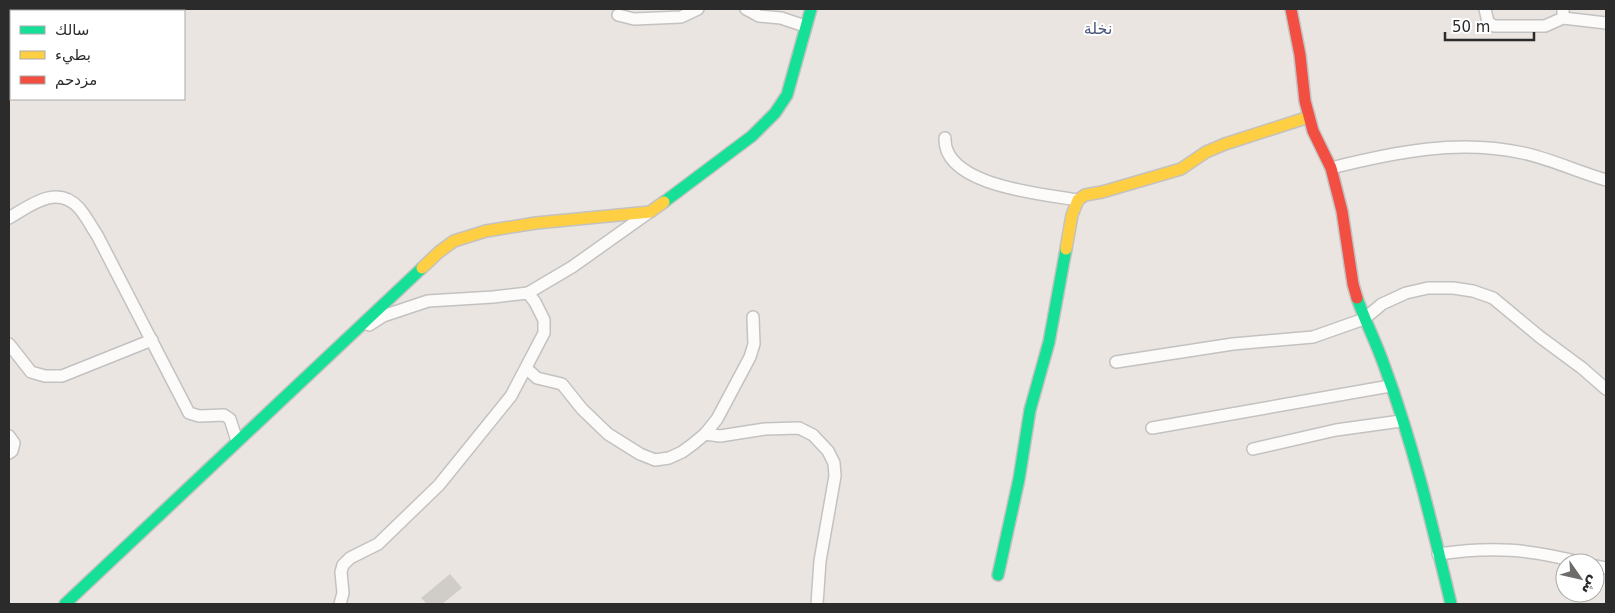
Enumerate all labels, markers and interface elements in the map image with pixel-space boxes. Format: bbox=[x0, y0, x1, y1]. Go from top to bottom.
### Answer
legend bbox=[10, 10, 185, 100]
scale bar bbox=[1445, 10, 1534, 42]
text: 50 m bbox=[1452, 18, 1490, 36]
district label: نخلة bbox=[1084, 19, 1112, 38]
text: سالك bbox=[55, 21, 89, 39]
text: بطيء bbox=[55, 46, 91, 65]
text: مزدحم bbox=[55, 71, 97, 89]
north arrow bbox=[1555, 553, 1605, 603]
text: ش bbox=[1579, 573, 1603, 598]

